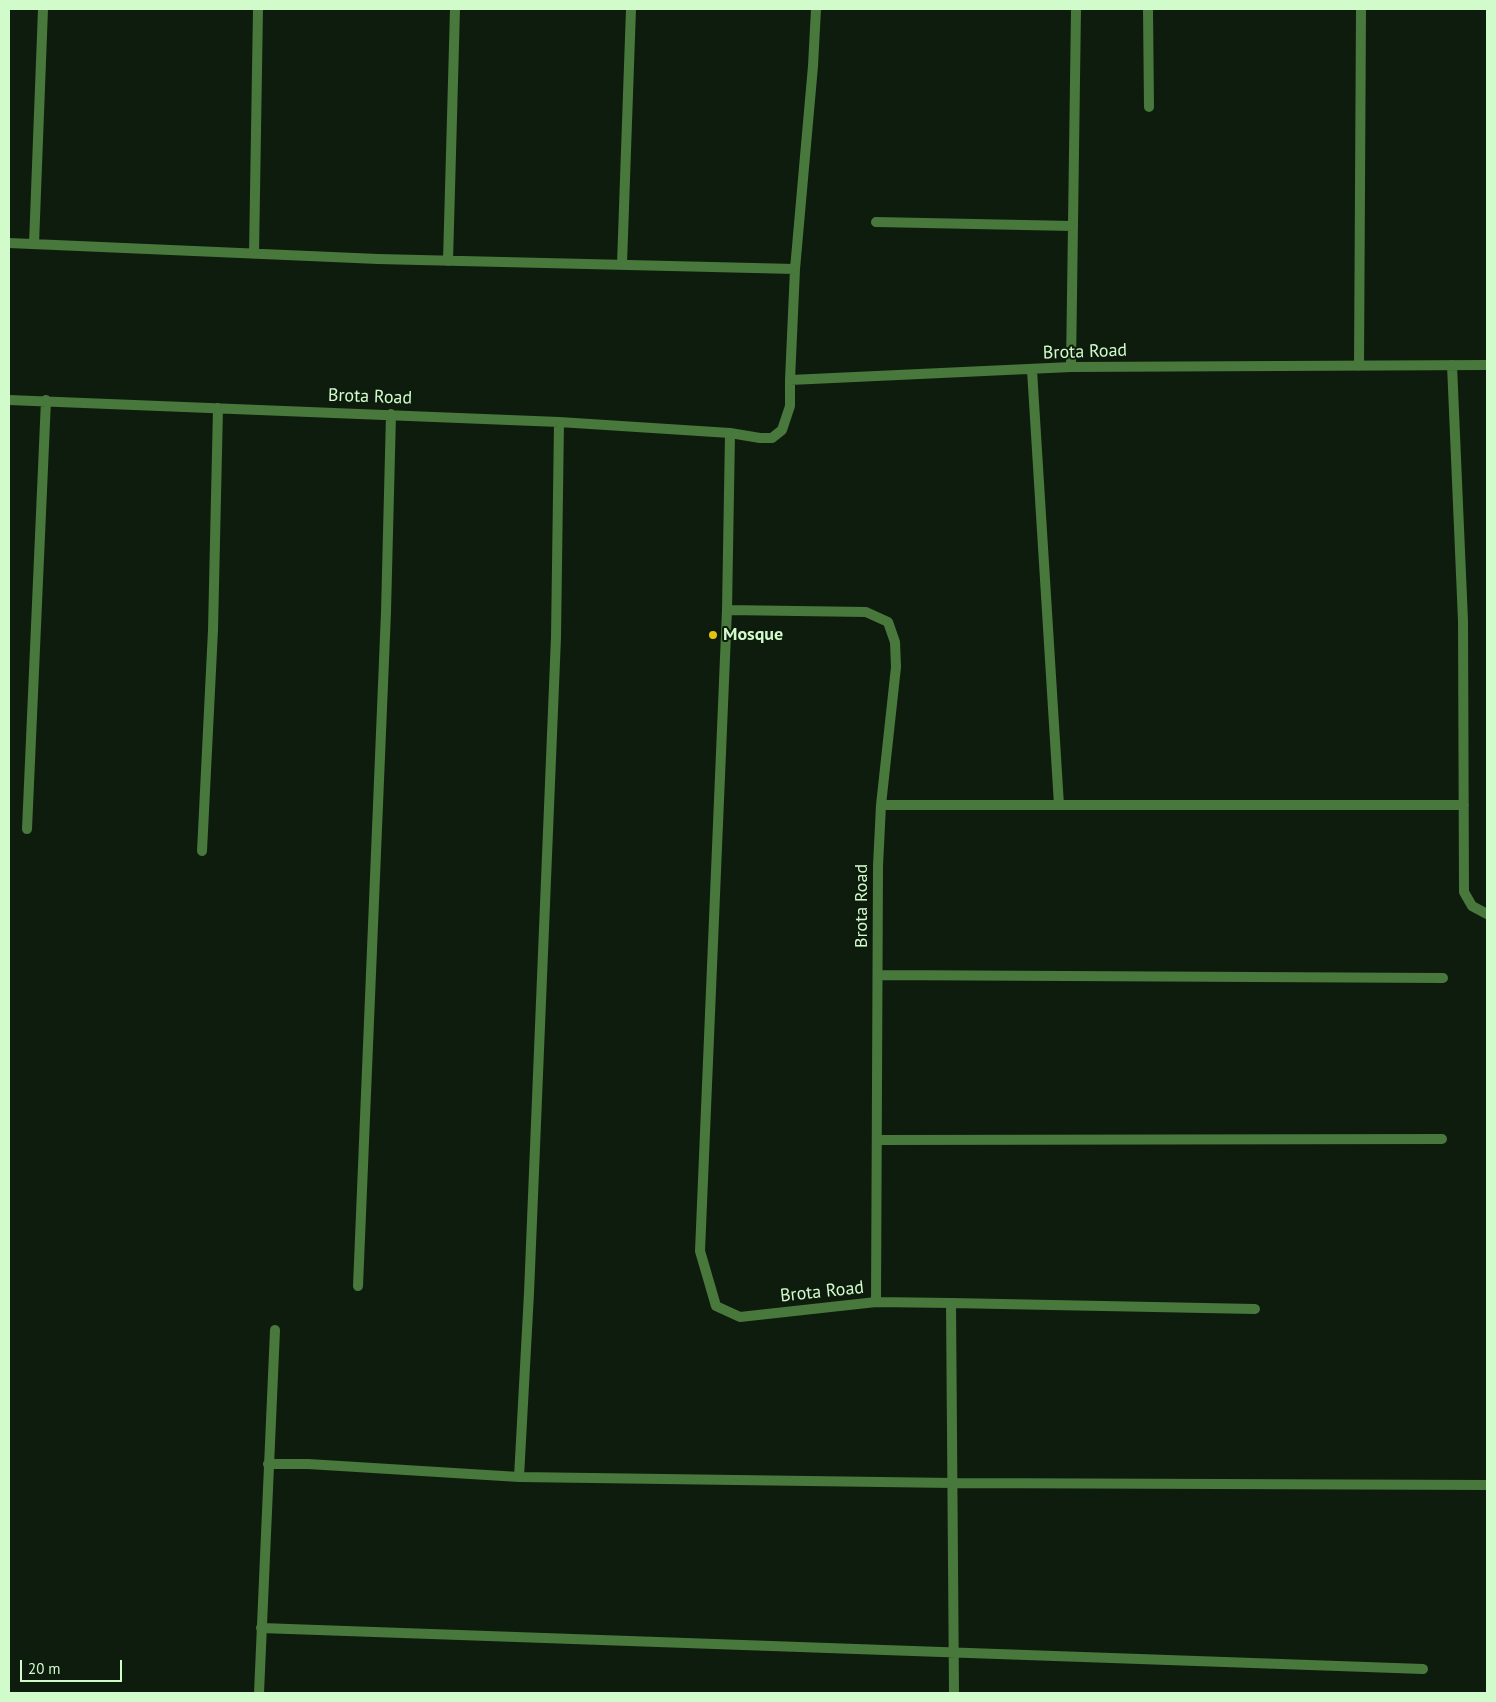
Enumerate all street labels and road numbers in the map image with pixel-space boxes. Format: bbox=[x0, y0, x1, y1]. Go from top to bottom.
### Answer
street label: Brota Road bbox=[1043, 340, 1127, 364]
street label: Brota Road bbox=[328, 385, 412, 409]
street label: Brota Road bbox=[851, 864, 873, 948]
street label: Brota Road bbox=[779, 1277, 865, 1307]

